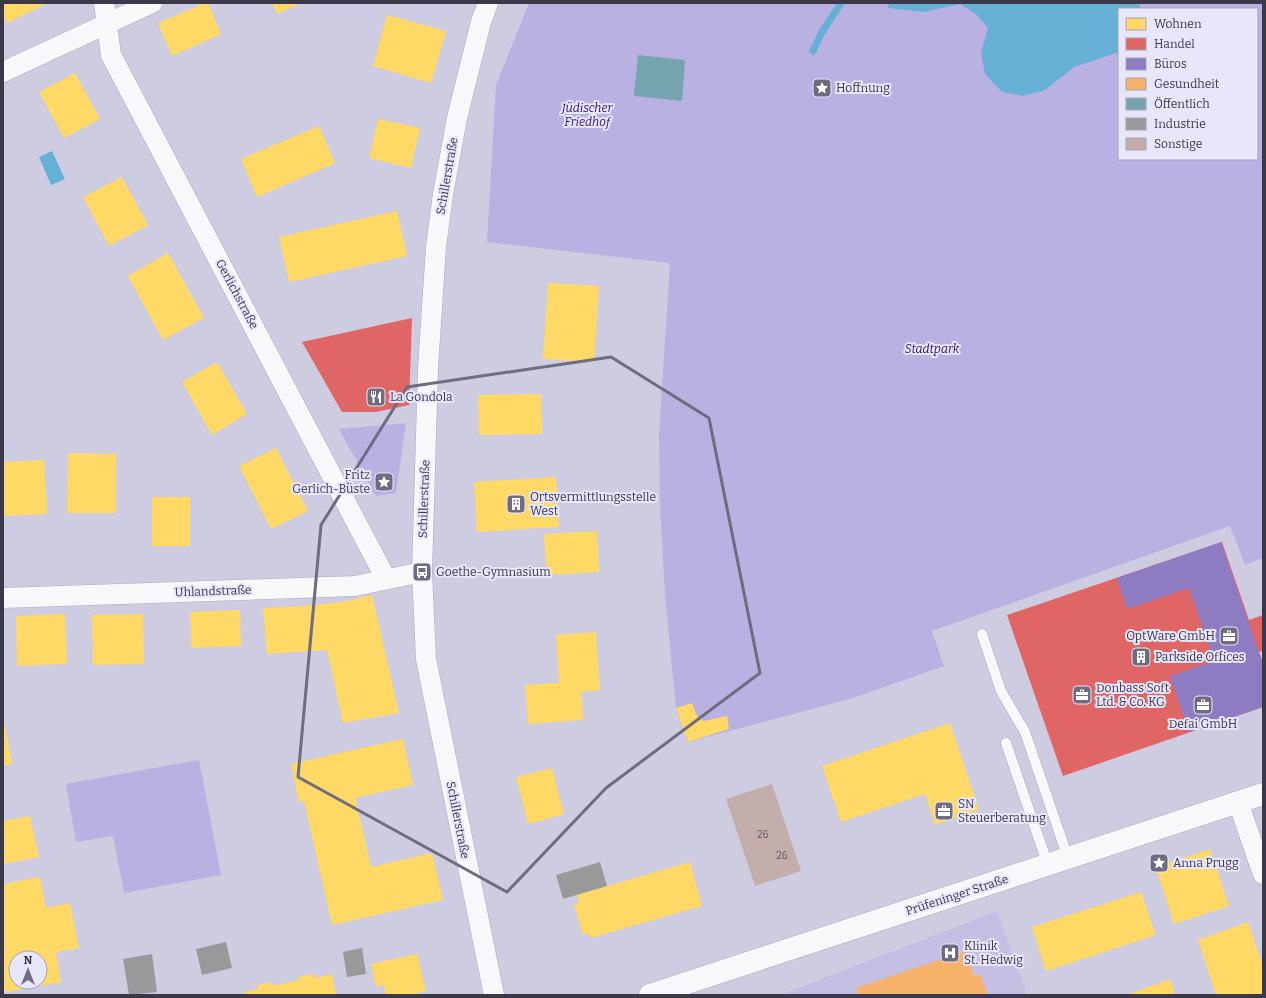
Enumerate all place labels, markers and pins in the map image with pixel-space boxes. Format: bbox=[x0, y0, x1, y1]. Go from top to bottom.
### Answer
place icon: Hoffnung bbox=[811, 77, 833, 99]
place label: Hoffnung bbox=[836, 81, 890, 95]
restaurant icon: La Gondola bbox=[365, 386, 387, 408]
place label: La Gondola bbox=[390, 390, 453, 404]
place label: Fritz Gerlich-Büste bbox=[292, 468, 370, 496]
place icon: Fritz Gerlich-Büste bbox=[373, 471, 395, 493]
place label: Ortsvermittlungsstelle West bbox=[530, 490, 656, 518]
building icon: Ortsvermittlungsstelle West bbox=[505, 493, 527, 515]
bus stop icon: Goethe-Gymnasium bbox=[411, 561, 433, 583]
place label: Goethe-Gymnasium bbox=[436, 565, 551, 579]
office icon: OptWare GmbH bbox=[1218, 625, 1240, 647]
place label: OptWare GmbH bbox=[1126, 629, 1215, 643]
building icon: Parkside Offices bbox=[1130, 646, 1152, 668]
place label: Parkside Offices bbox=[1155, 650, 1245, 664]
place label: Donbass Soft Ltd. & Co. KG bbox=[1096, 681, 1170, 709]
office icon: Donbass Soft Ltd. & Co. KG bbox=[1071, 684, 1093, 706]
office icon: Defai GmbH bbox=[1192, 694, 1214, 716]
place label: Defai GmbH bbox=[1169, 717, 1237, 731]
place label: SN Steuerberatung bbox=[958, 797, 1046, 825]
office icon: SN Steuerberatung bbox=[933, 800, 955, 822]
place icon: Anna Prugg bbox=[1148, 852, 1170, 874]
place label: Anna Prugg bbox=[1173, 856, 1239, 870]
place label: Klinik St. Hedwig bbox=[964, 939, 1023, 967]
hospital icon: Klinik St. Hedwig bbox=[939, 942, 961, 964]

